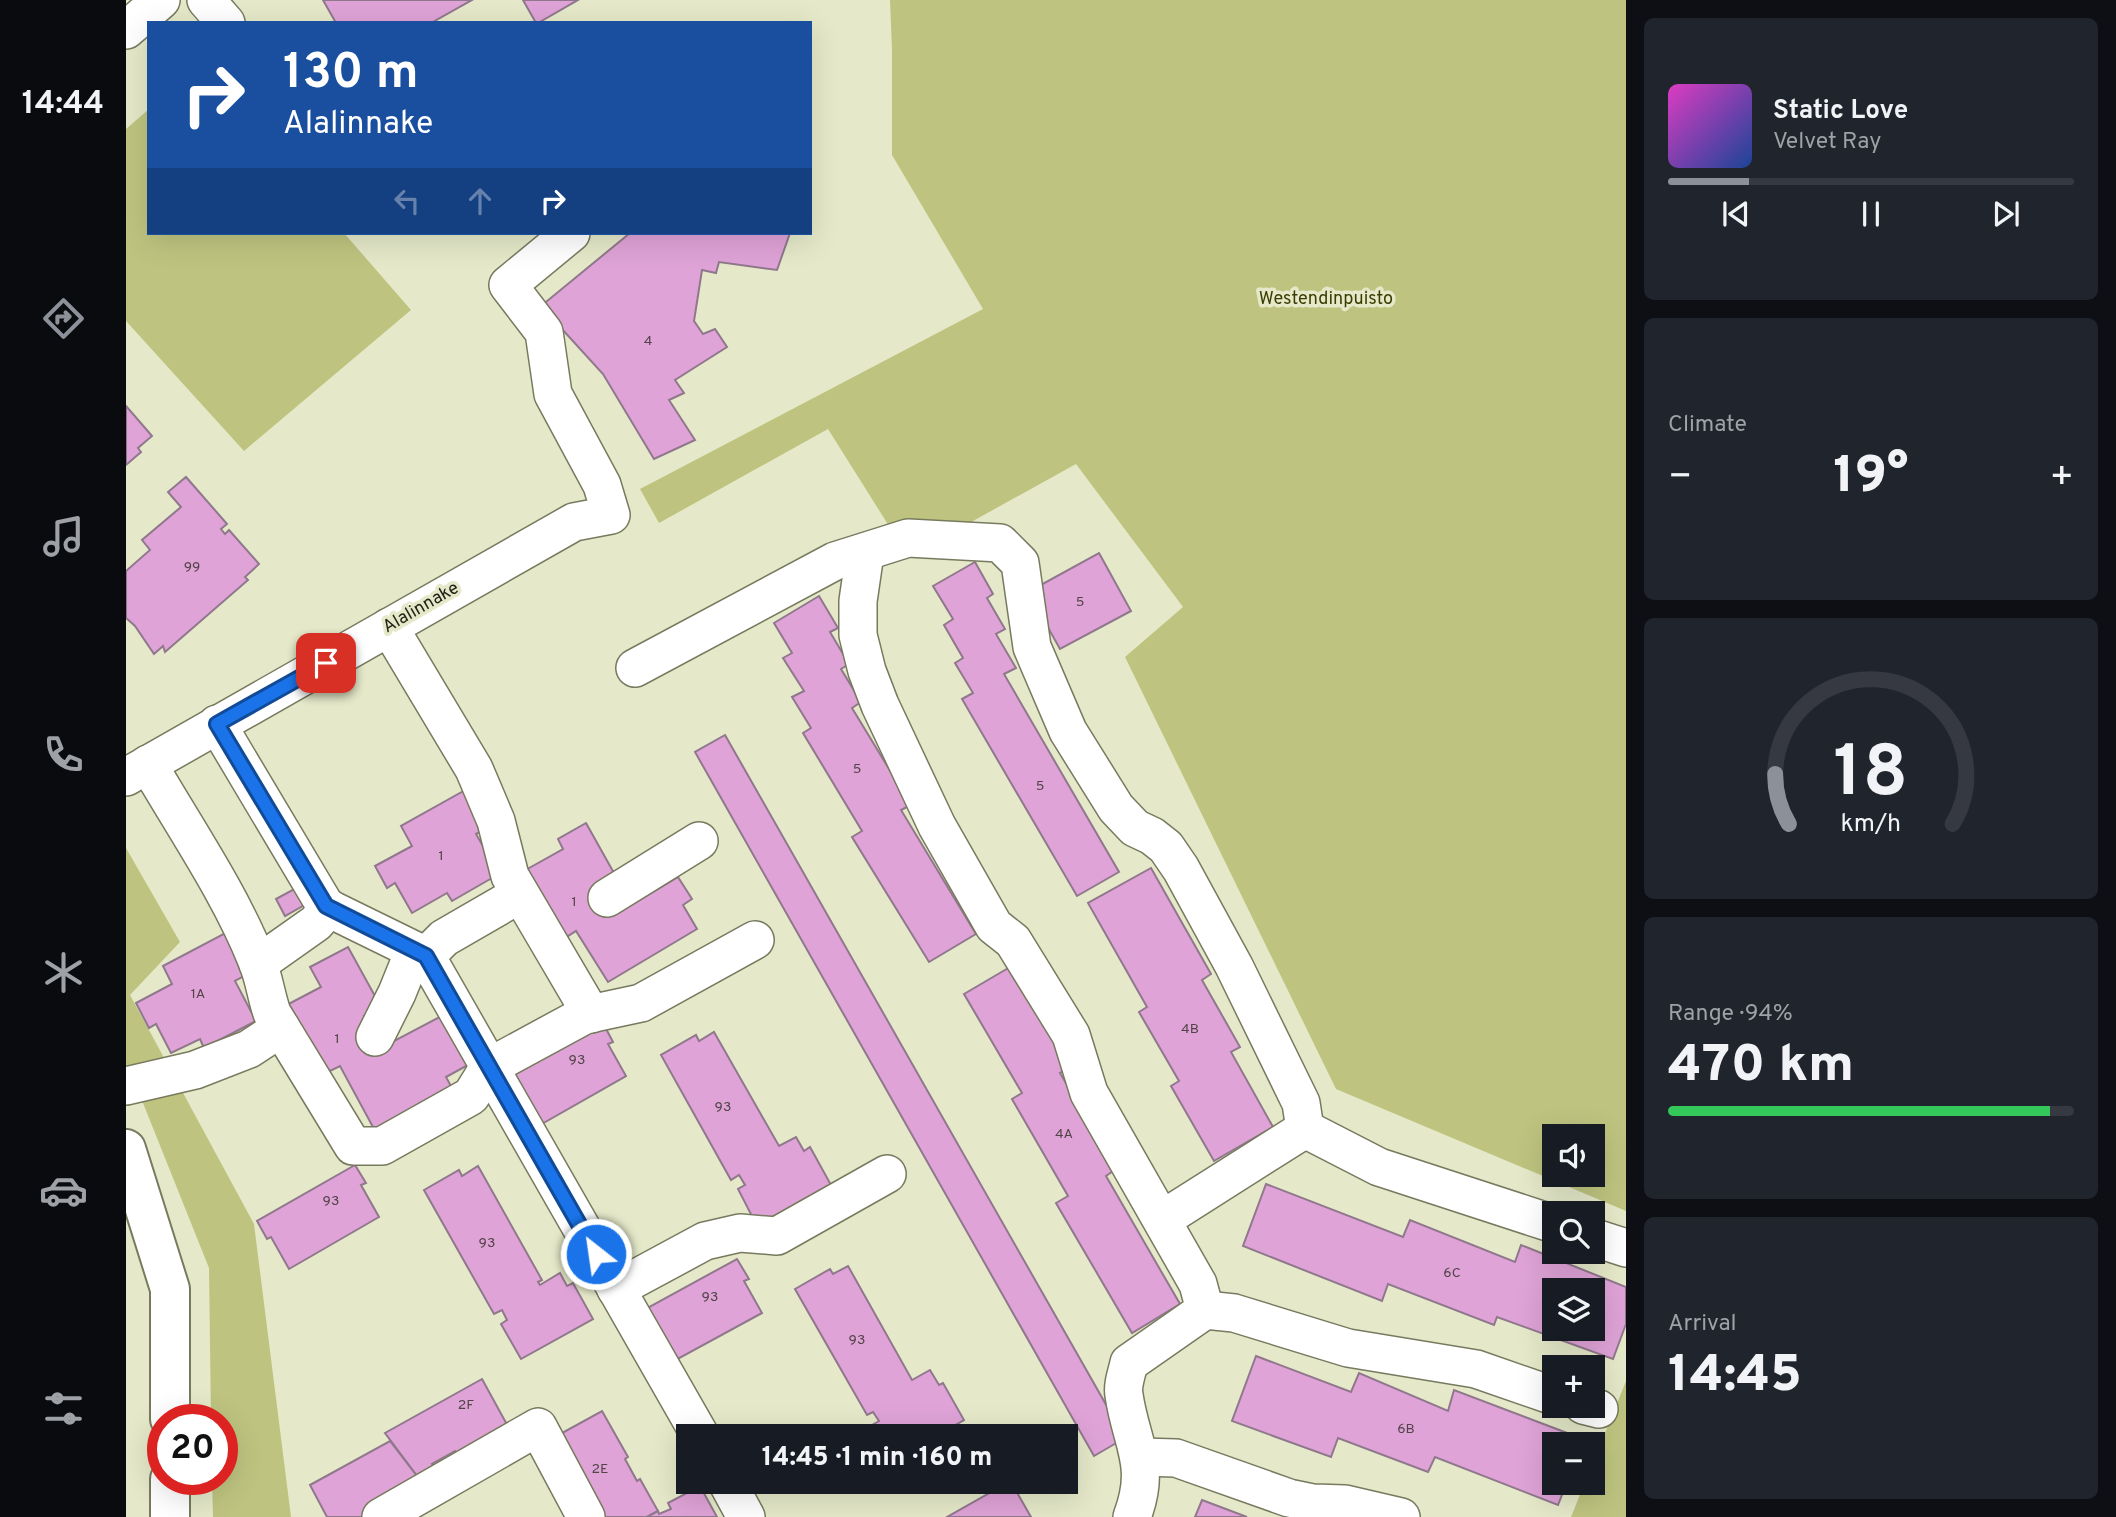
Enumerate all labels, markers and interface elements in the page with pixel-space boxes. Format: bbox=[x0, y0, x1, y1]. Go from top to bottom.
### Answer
text: 130 m bbox=[283, 44, 419, 106]
icon: right bbox=[168, 49, 259, 140]
text: 14:44 bbox=[22, 85, 104, 125]
text: Static Love bbox=[1773, 95, 1908, 128]
text: Alalinnake bbox=[283, 105, 433, 145]
text: Velvet Ray bbox=[1773, 128, 1881, 157]
icon: left bbox=[388, 182, 426, 220]
icon: ahead bbox=[461, 182, 499, 220]
icon: right bbox=[534, 182, 572, 220]
icon: previous bbox=[1717, 195, 1755, 233]
icon: pause bbox=[1852, 195, 1890, 233]
icon: next bbox=[1987, 195, 2025, 233]
park label: Westendinpuisto bbox=[1259, 288, 1393, 311]
icon: directions bbox=[39, 294, 88, 343]
house number: 4 bbox=[644, 333, 652, 350]
text: Climate bbox=[1668, 411, 1747, 440]
text: 19° bbox=[1833, 445, 1909, 511]
text: − bbox=[1668, 454, 1693, 503]
text: + bbox=[2049, 454, 2074, 503]
icon: music bbox=[39, 512, 88, 561]
house number: 99 bbox=[184, 559, 200, 576]
street label: Alalinnake bbox=[379, 577, 463, 639]
house number: 5 bbox=[1076, 594, 1084, 611]
pin bbox=[296, 633, 356, 693]
icon: arrive bbox=[307, 644, 345, 682]
icon: phone bbox=[39, 730, 88, 779]
text: 18 bbox=[1834, 731, 1908, 823]
house number: 5 bbox=[853, 761, 861, 778]
house number: 5 bbox=[1036, 778, 1044, 795]
text: km/h bbox=[1841, 809, 1901, 841]
house number: 1 bbox=[438, 848, 444, 865]
house number: 1 bbox=[571, 894, 577, 911]
icon: climate bbox=[39, 948, 88, 997]
house number: 1A bbox=[191, 986, 205, 1003]
text: Range · 94% bbox=[1668, 1000, 1793, 1029]
house number: 4B bbox=[1181, 1021, 1199, 1038]
house number: 1 bbox=[334, 1031, 340, 1048]
text: 470 km bbox=[1668, 1034, 1854, 1100]
house number: 93 bbox=[569, 1052, 585, 1069]
house number: 93 bbox=[715, 1099, 731, 1116]
map controls bbox=[1542, 1124, 1605, 1495]
button: sound bbox=[1542, 1124, 1605, 1187]
house number: 4A bbox=[1055, 1126, 1073, 1143]
icon: car bbox=[39, 1166, 88, 1215]
house number: 93 bbox=[323, 1193, 339, 1210]
button: search bbox=[1542, 1201, 1605, 1264]
position arrow bbox=[559, 1217, 633, 1291]
house number: 93 bbox=[479, 1235, 495, 1252]
house number: 6C bbox=[1443, 1265, 1461, 1282]
button: layers bbox=[1542, 1278, 1605, 1341]
house number: 93 bbox=[702, 1289, 718, 1306]
text: Arrival bbox=[1668, 1310, 1737, 1339]
house number: 93 bbox=[849, 1332, 865, 1349]
text: 14:45 bbox=[1668, 1344, 1802, 1410]
button: + bbox=[1542, 1355, 1605, 1418]
icon: filters bbox=[39, 1384, 88, 1433]
house number: 2F bbox=[458, 1397, 474, 1414]
speed limit sign: 20 bbox=[147, 1404, 238, 1495]
house number: 6B bbox=[1397, 1421, 1415, 1438]
button: − bbox=[1542, 1432, 1605, 1495]
text: 14:45 · 1 min · 160 m bbox=[762, 1442, 992, 1475]
house number: 2E bbox=[592, 1461, 608, 1478]

